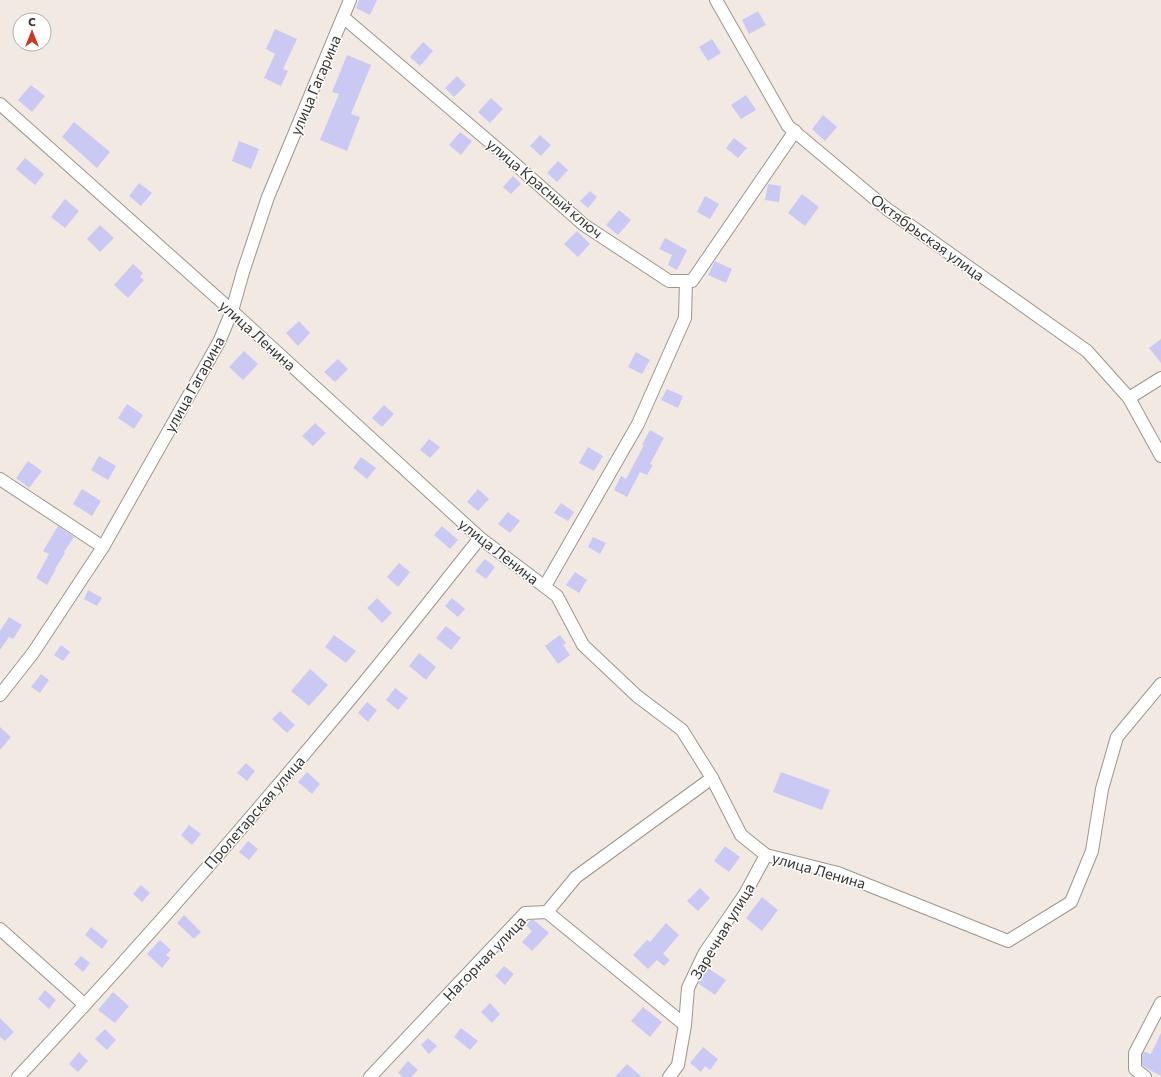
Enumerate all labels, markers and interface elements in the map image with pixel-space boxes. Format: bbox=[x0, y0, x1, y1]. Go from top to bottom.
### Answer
north arrow bbox=[12, 12, 52, 52]
text: С bbox=[28, 15, 36, 28]
street label: улица Гагарина bbox=[286, 32, 344, 138]
street label: улица Красный ключ bbox=[483, 134, 607, 242]
street label: Октябрьская улица bbox=[868, 190, 988, 284]
street label: улица Ленина bbox=[216, 296, 300, 374]
street label: улица Гагарина bbox=[160, 333, 228, 435]
street label: улица Ленина bbox=[455, 514, 543, 588]
street label: Пролетарская улица bbox=[200, 752, 308, 872]
street label: улица Ленина bbox=[770, 848, 868, 892]
street label: Заречная улица bbox=[686, 880, 758, 982]
street label: Нагорная улица bbox=[439, 912, 529, 1004]

